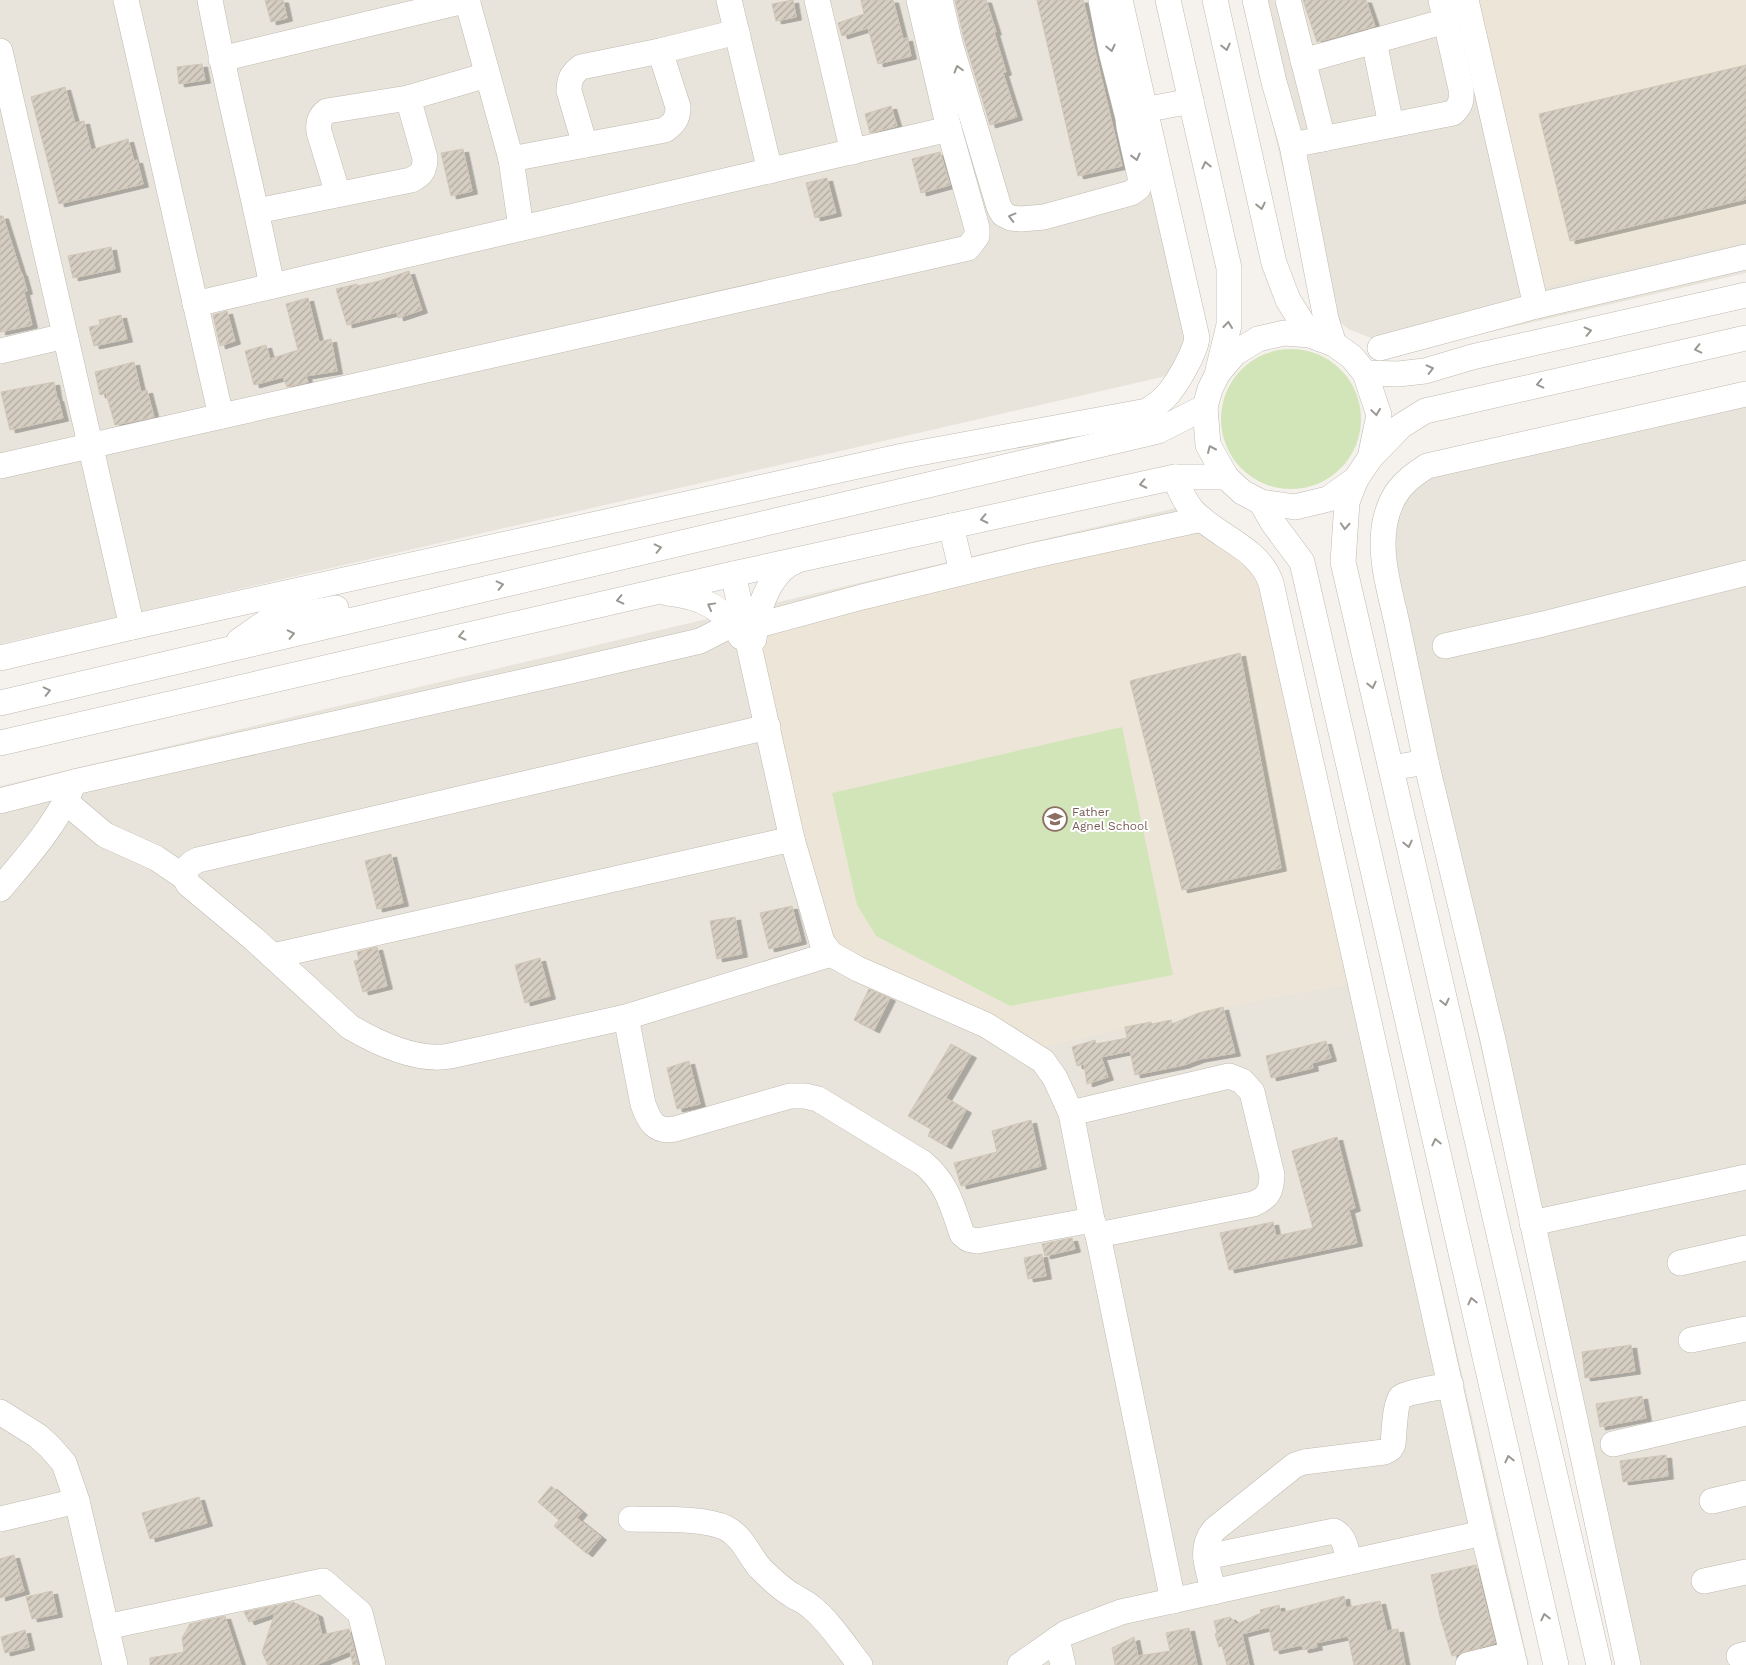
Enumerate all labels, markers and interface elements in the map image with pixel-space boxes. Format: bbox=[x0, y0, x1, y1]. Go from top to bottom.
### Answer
one-way arrow bbox=[1105, 43, 1116, 52]
one-way arrow bbox=[1220, 43, 1231, 52]
one-way arrow bbox=[953, 64, 964, 73]
one-way arrow bbox=[1130, 153, 1141, 162]
one-way arrow bbox=[1201, 161, 1212, 170]
one-way arrow bbox=[1255, 202, 1266, 211]
one-way arrow bbox=[1008, 212, 1017, 223]
one-way arrow bbox=[1222, 321, 1233, 329]
one-way arrow bbox=[1584, 326, 1593, 337]
one-way arrow bbox=[1694, 343, 1703, 354]
one-way arrow bbox=[1426, 364, 1435, 375]
one-way arrow bbox=[1535, 378, 1544, 389]
one-way arrow bbox=[1370, 409, 1381, 417]
one-way arrow bbox=[1206, 445, 1217, 454]
one-way arrow bbox=[1138, 478, 1147, 489]
one-way arrow bbox=[980, 513, 988, 524]
one-way arrow bbox=[1340, 523, 1351, 531]
one-way arrow bbox=[654, 543, 663, 554]
one-way arrow bbox=[496, 580, 505, 591]
one-way arrow bbox=[616, 594, 625, 605]
one-way arrow bbox=[707, 602, 716, 612]
one-way arrow bbox=[286, 629, 295, 640]
one-way arrow bbox=[458, 630, 467, 641]
one-way arrow bbox=[1366, 681, 1377, 690]
one-way arrow bbox=[43, 686, 52, 697]
place label: Father Agnel School bbox=[1072, 805, 1148, 833]
school or university icon: Father Agnel School bbox=[1042, 806, 1068, 832]
one-way arrow bbox=[1402, 839, 1413, 848]
one-way arrow bbox=[1439, 998, 1450, 1007]
one-way arrow bbox=[1431, 1138, 1442, 1147]
one-way arrow bbox=[1467, 1296, 1478, 1305]
one-way arrow bbox=[1504, 1455, 1515, 1464]
one-way arrow bbox=[1540, 1613, 1551, 1622]

